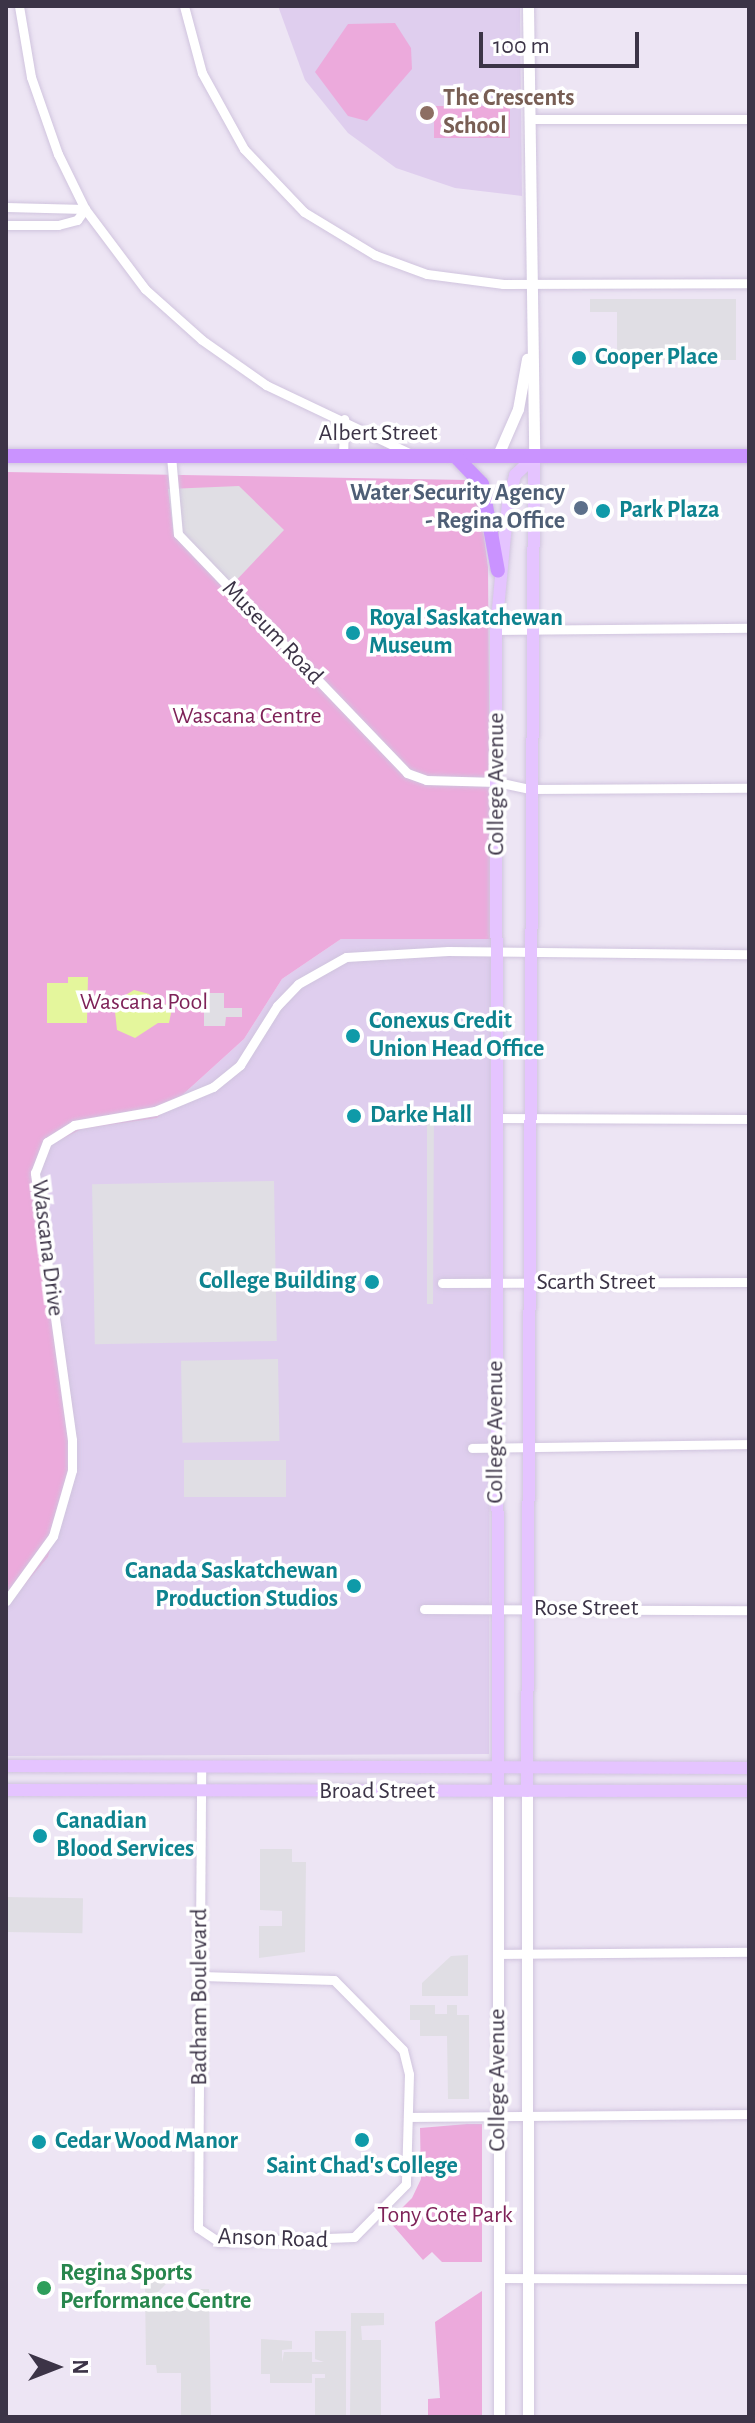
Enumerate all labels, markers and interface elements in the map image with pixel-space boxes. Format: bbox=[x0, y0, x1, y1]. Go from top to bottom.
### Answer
scale bar bbox=[483, 16, 643, 66]
text: 100 m bbox=[493, 34, 550, 58]
place label: The Crescents School bbox=[443, 85, 574, 141]
marker: The Crescents School bbox=[418, 104, 436, 122]
place label: Cooper Place bbox=[595, 344, 718, 372]
marker: Cooper Place bbox=[570, 349, 588, 367]
street label: Albert Street bbox=[318, 420, 438, 448]
place label: Water Security Agency - Regina Office bbox=[350, 480, 565, 536]
place label: Park Plaza bbox=[619, 497, 720, 525]
marker: Water Security Agency - Regina Office bbox=[572, 499, 590, 517]
marker: Park Plaza bbox=[594, 502, 612, 520]
street label: Museum Road bbox=[215, 575, 329, 691]
place label: Royal Saskatchewan Museum bbox=[369, 605, 563, 661]
marker: Royal Saskatchewan Museum bbox=[344, 624, 362, 642]
park label: Wascana Centre bbox=[172, 703, 322, 731]
street label: College Avenue bbox=[483, 712, 511, 856]
park label: Wascana Pool bbox=[80, 989, 208, 1017]
place label: Conexus Credit Union Head Office bbox=[369, 1008, 544, 1064]
marker: Conexus Credit Union Head Office bbox=[344, 1027, 362, 1045]
place label: Darke Hall bbox=[370, 1102, 472, 1130]
marker: Darke Hall bbox=[345, 1107, 363, 1125]
street label: Wascana Drive bbox=[24, 1178, 70, 1318]
place label: College Building bbox=[199, 1268, 356, 1296]
street label: Scarth Street bbox=[536, 1269, 656, 1297]
marker: College Building bbox=[363, 1273, 381, 1291]
street label: College Avenue bbox=[482, 1360, 510, 1504]
place label: Canada Saskatchewan Production Studios bbox=[125, 1558, 338, 1614]
marker: Canada Saskatchewan Production Studios bbox=[345, 1577, 363, 1595]
street label: Rose Street bbox=[534, 1595, 638, 1623]
street label: Broad Street bbox=[319, 1778, 435, 1806]
place label: Canadian Blood Services bbox=[56, 1808, 194, 1864]
marker: Canadian Blood Services bbox=[31, 1827, 49, 1845]
street label: Badham Boulevard bbox=[186, 1908, 214, 2086]
street label: College Avenue bbox=[484, 2008, 512, 2152]
place label: Cedar Wood Manor bbox=[55, 2128, 238, 2156]
marker: Saint Chad's College bbox=[353, 2131, 371, 2149]
marker: Cedar Wood Manor bbox=[30, 2133, 48, 2151]
place label: Saint Chad's College bbox=[266, 2153, 458, 2181]
park label: Tony Cote Park bbox=[377, 2202, 513, 2230]
street label: Anson Road bbox=[217, 2223, 329, 2255]
place label: Regina Sports Performance Centre bbox=[60, 2260, 251, 2316]
marker: Regina Sports Performance Centre bbox=[35, 2279, 53, 2297]
north arrow bbox=[16, 2327, 96, 2407]
text: N bbox=[69, 2359, 91, 2375]

